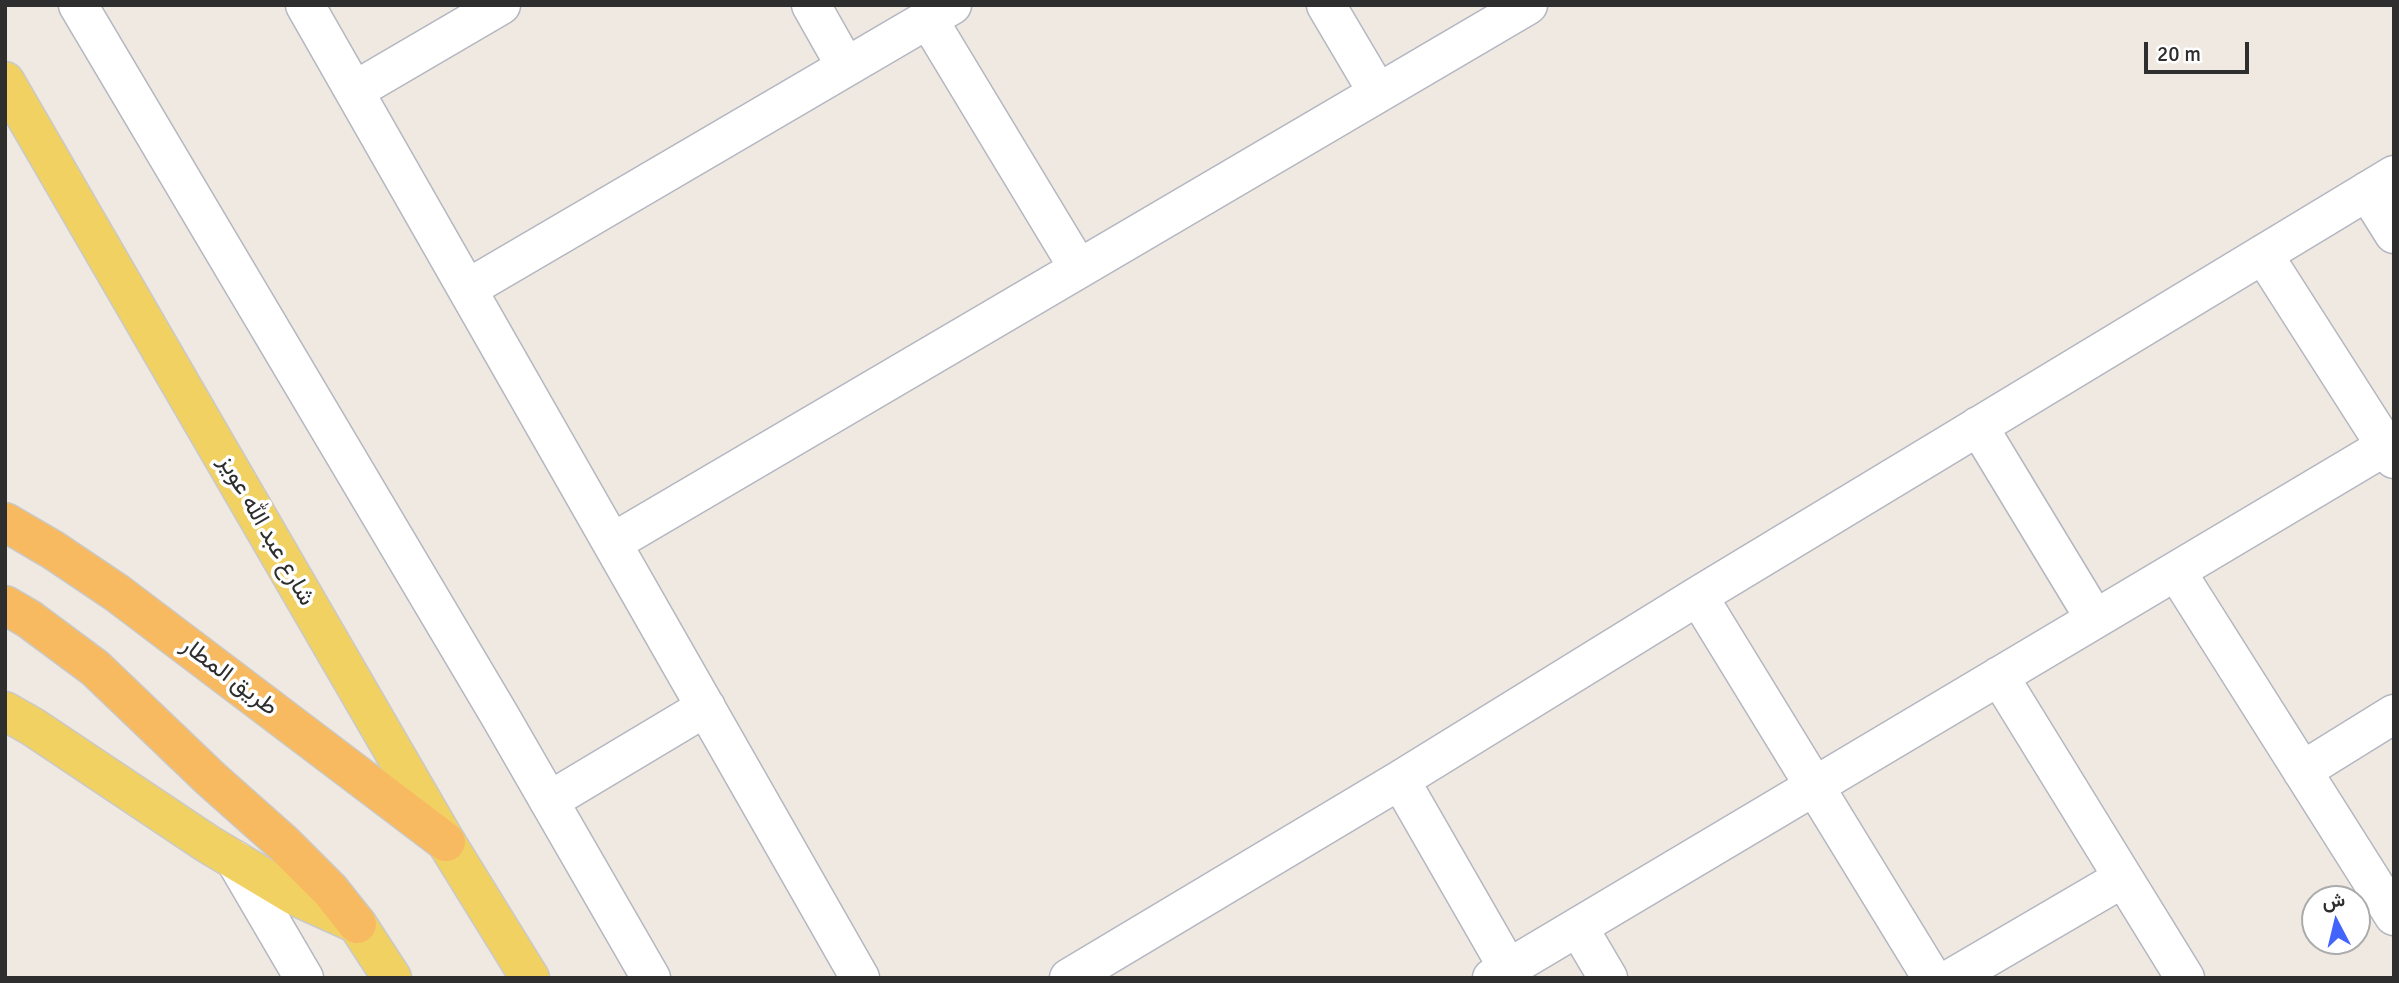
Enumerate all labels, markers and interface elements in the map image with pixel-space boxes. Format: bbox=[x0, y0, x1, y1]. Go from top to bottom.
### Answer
scale bar bbox=[2147, 28, 2252, 72]
text: 20 m bbox=[2157, 41, 2201, 67]
street label: شارع عبد الله عويز bbox=[211, 451, 321, 611]
street label: طريق المطار bbox=[175, 631, 283, 723]
north arrow bbox=[2301, 885, 2371, 955]
text: ش bbox=[2321, 888, 2346, 914]

